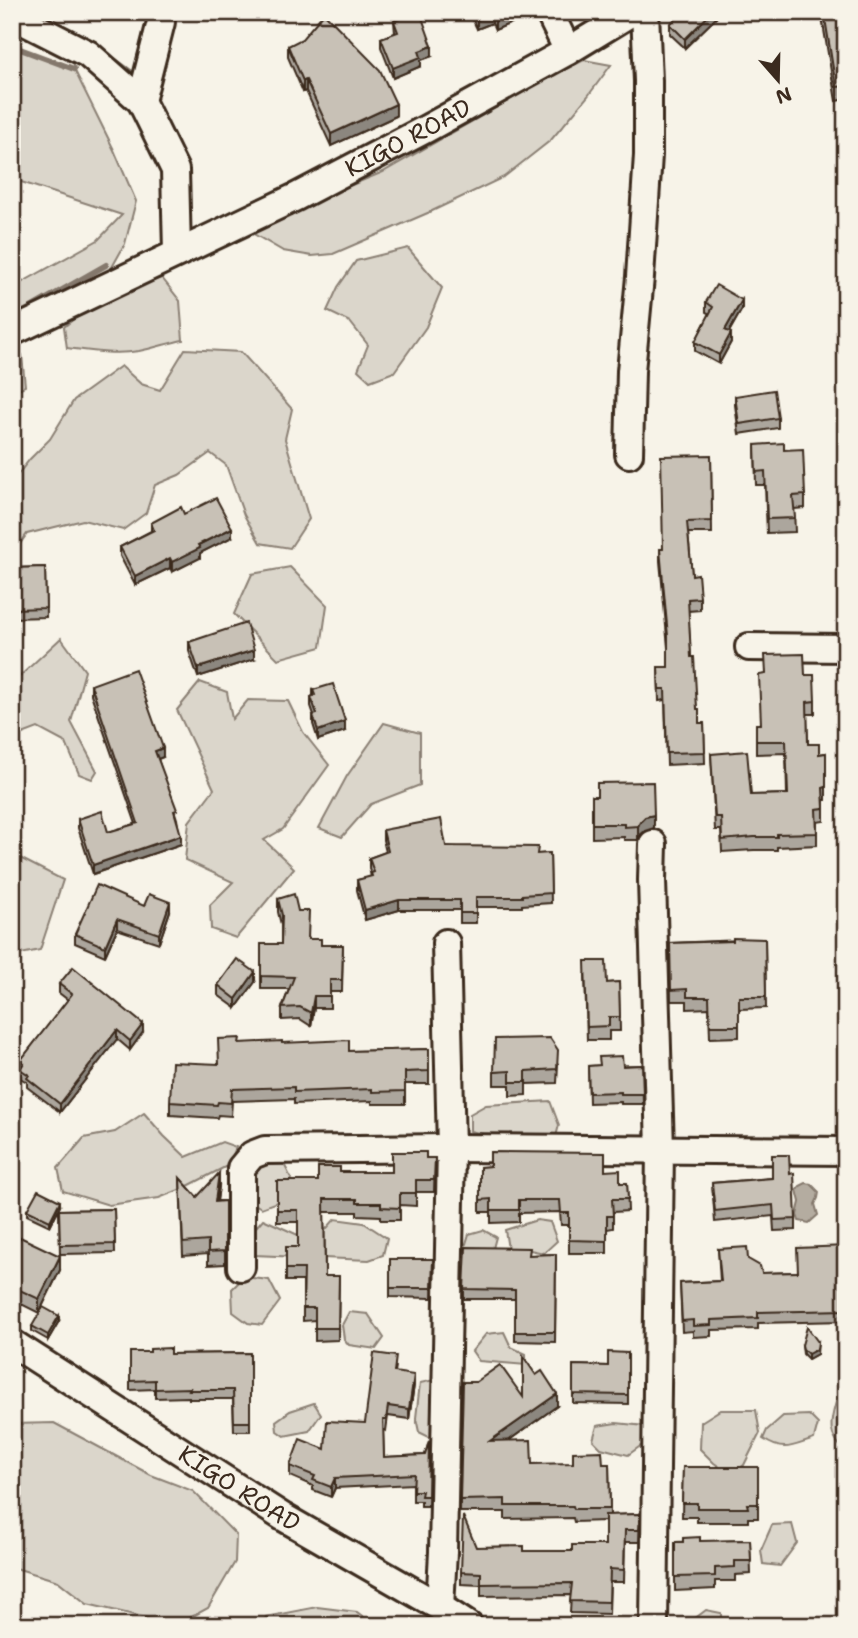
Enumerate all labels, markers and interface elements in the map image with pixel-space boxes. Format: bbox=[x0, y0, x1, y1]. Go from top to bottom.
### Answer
north arrow bbox=[742, 46, 812, 116]
text: N bbox=[772, 81, 795, 110]
street label: KIGO ROAD bbox=[339, 91, 477, 185]
street label: KIGO ROAD bbox=[172, 1438, 306, 1539]

